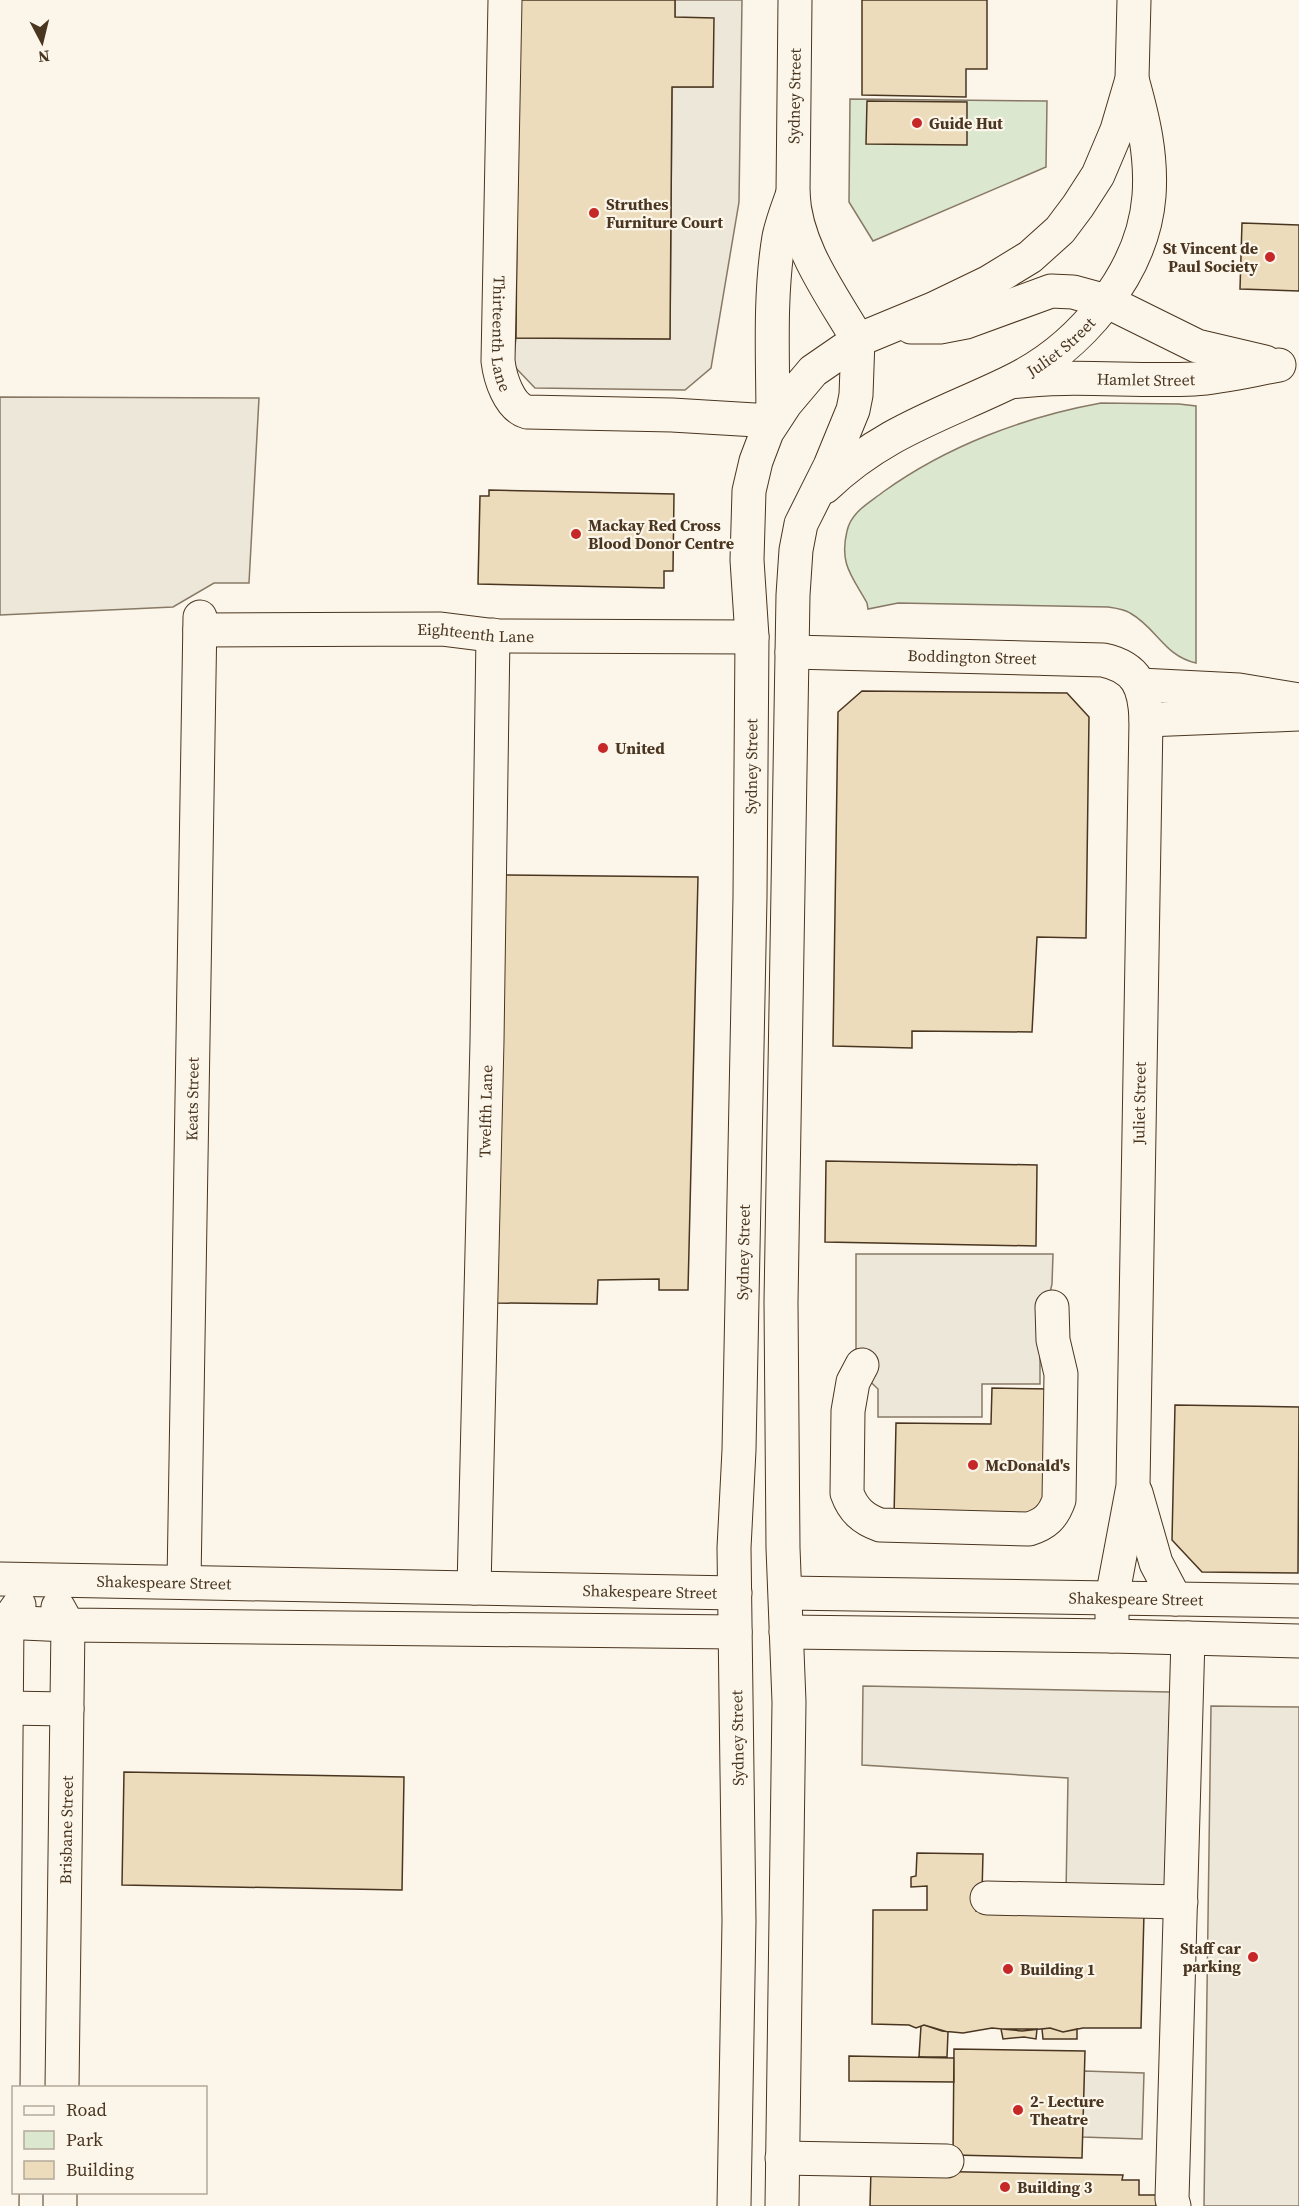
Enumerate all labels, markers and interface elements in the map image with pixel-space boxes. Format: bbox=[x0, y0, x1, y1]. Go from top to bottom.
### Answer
north arrow bbox=[12, 12, 72, 72]
text: N bbox=[36, 45, 51, 69]
street label: Sydney Street bbox=[782, 47, 806, 144]
place label: Guide Hut bbox=[929, 112, 1003, 134]
marker: Guide Hut bbox=[910, 116, 924, 130]
place label: Struthes Furniture Court bbox=[606, 193, 723, 233]
marker: Struthes Furniture Court bbox=[587, 206, 601, 220]
place label: St Vincent de Paul Society bbox=[1163, 237, 1258, 277]
marker: St Vincent de Paul Society bbox=[1263, 250, 1277, 264]
street label: Thirteenth Lane bbox=[487, 276, 517, 395]
street label: Juliet Street bbox=[1022, 312, 1100, 382]
street label: Hamlet Street bbox=[1097, 368, 1196, 391]
place label: Mackay Red Cross Blood Donor Centre bbox=[588, 514, 734, 554]
marker: Mackay Red Cross Blood Donor Centre bbox=[569, 527, 583, 541]
street label: Eighteenth Lane bbox=[417, 618, 534, 647]
street label: Boddington Street bbox=[907, 644, 1037, 669]
street label: Sydney Street bbox=[740, 717, 762, 814]
place label: United bbox=[615, 737, 665, 759]
marker: United bbox=[596, 741, 610, 755]
street label: Keats Street bbox=[180, 1056, 204, 1141]
street label: Juliet Street bbox=[1127, 1061, 1151, 1146]
street label: Twelfth Lane bbox=[473, 1064, 497, 1158]
street label: Sydney Street bbox=[731, 1203, 755, 1300]
place label: McDonald's bbox=[985, 1454, 1070, 1476]
marker: McDonald's bbox=[966, 1458, 980, 1472]
street label: Shakespeare Street bbox=[96, 1570, 232, 1594]
street label: Shakespeare Street bbox=[582, 1579, 718, 1604]
street label: Shakespeare Street bbox=[1069, 1586, 1204, 1611]
street label: Sydney Street bbox=[725, 1689, 749, 1786]
street label: Brisbane Street bbox=[54, 1775, 78, 1884]
place label: Staff car parking bbox=[1180, 1937, 1242, 1977]
marker: Staff car parking bbox=[1246, 1950, 1260, 1964]
place label: Building 1 bbox=[1020, 1958, 1095, 1980]
marker: Building 1 bbox=[1001, 1962, 1015, 1976]
legend bbox=[12, 2086, 207, 2194]
place label: 2- Lecture Theatre bbox=[1030, 2090, 1104, 2130]
text: Road bbox=[66, 2097, 107, 2122]
marker: 2- Lecture Theatre bbox=[1011, 2103, 1025, 2117]
text: Park bbox=[66, 2127, 103, 2152]
text: Building bbox=[66, 2157, 134, 2182]
place label: Building 3 bbox=[1017, 2176, 1093, 2198]
marker: Building 3 bbox=[998, 2180, 1012, 2194]

